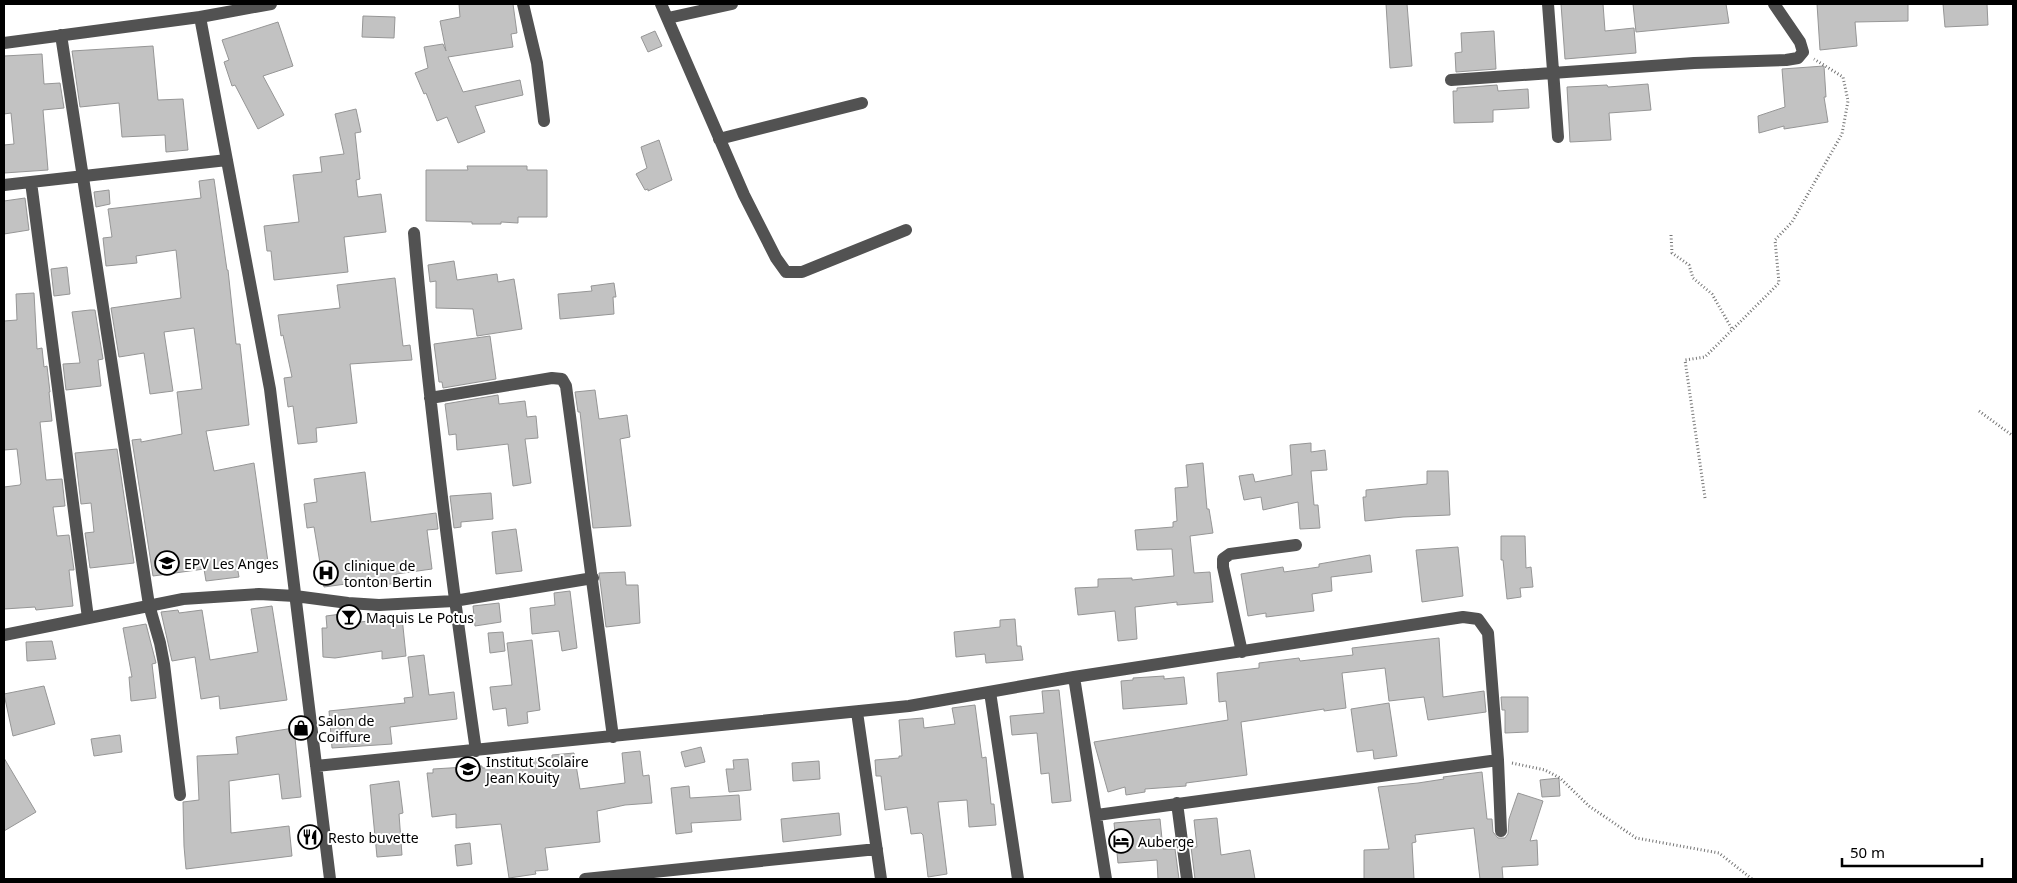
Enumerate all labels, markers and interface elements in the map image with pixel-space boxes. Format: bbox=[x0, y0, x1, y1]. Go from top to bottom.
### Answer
school or university icon: EPV Les Anges bbox=[154, 550, 180, 576]
place label: EPV Les Anges bbox=[184, 554, 279, 573]
place label: clinique de tonton Bertin bbox=[344, 556, 432, 591]
hospital icon: clinique de tonton Bertin bbox=[313, 560, 339, 586]
bar icon: Maquis Le Potus bbox=[336, 604, 362, 630]
place label: Maquis Le Potus bbox=[366, 608, 474, 627]
place label: Salon de Coiffure bbox=[318, 711, 375, 746]
shop icon: Salon de Coiffure bbox=[288, 715, 314, 741]
place label: Institut Scolaire Jean Kouity bbox=[484, 752, 589, 787]
school or university icon: Institut Scolaire Jean Kouity bbox=[455, 756, 481, 782]
restaurant icon: Resto buvette bbox=[297, 824, 323, 850]
place label: Resto buvette bbox=[328, 828, 419, 847]
hotel icon: Auberge bbox=[1108, 828, 1134, 854]
place label: Auberge bbox=[1138, 832, 1194, 851]
scale bar bbox=[1842, 836, 1982, 868]
text: 50 m bbox=[1850, 842, 1885, 862]

